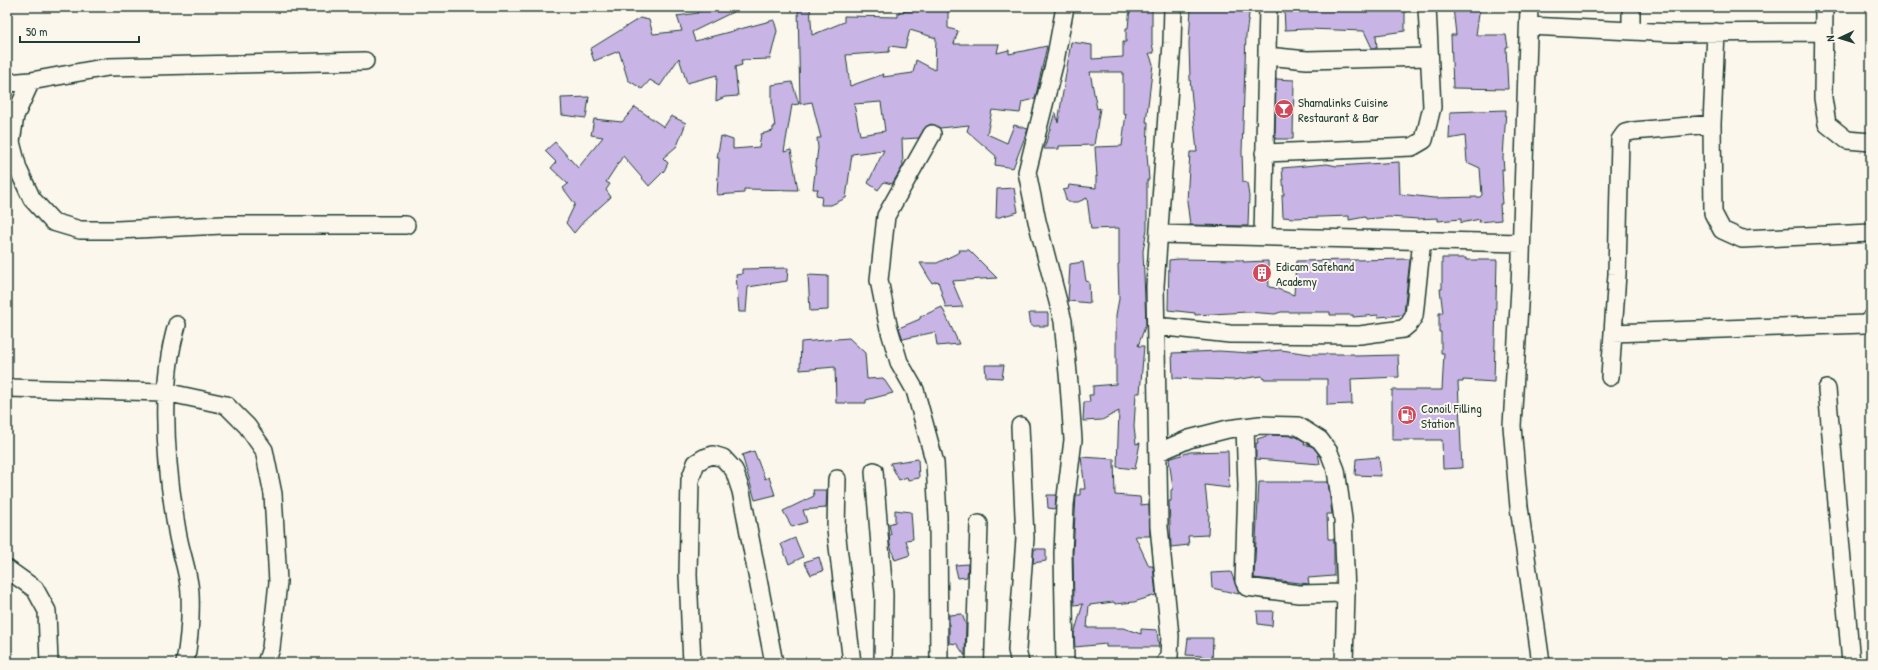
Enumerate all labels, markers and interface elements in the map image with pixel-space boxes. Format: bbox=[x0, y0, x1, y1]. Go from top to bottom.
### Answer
scale bar bbox=[20, 18, 139, 44]
north arrow bbox=[1820, 18, 1860, 58]
text: 50 m bbox=[26, 23, 47, 40]
text: N bbox=[1823, 35, 1837, 42]
place label: Shamalinks Cuisine Restaurant & Bar bbox=[1298, 93, 1388, 126]
bar icon: Shamalinks Cuisine Restaurant & Bar bbox=[1273, 98, 1295, 120]
place label: Edicam Safehand Academy bbox=[1276, 257, 1354, 290]
building icon: Edicam Safehand Academy bbox=[1251, 262, 1273, 284]
place label: Conoil Filling Station bbox=[1421, 399, 1482, 432]
fuel station icon: Conoil Filling Station bbox=[1396, 404, 1418, 426]

